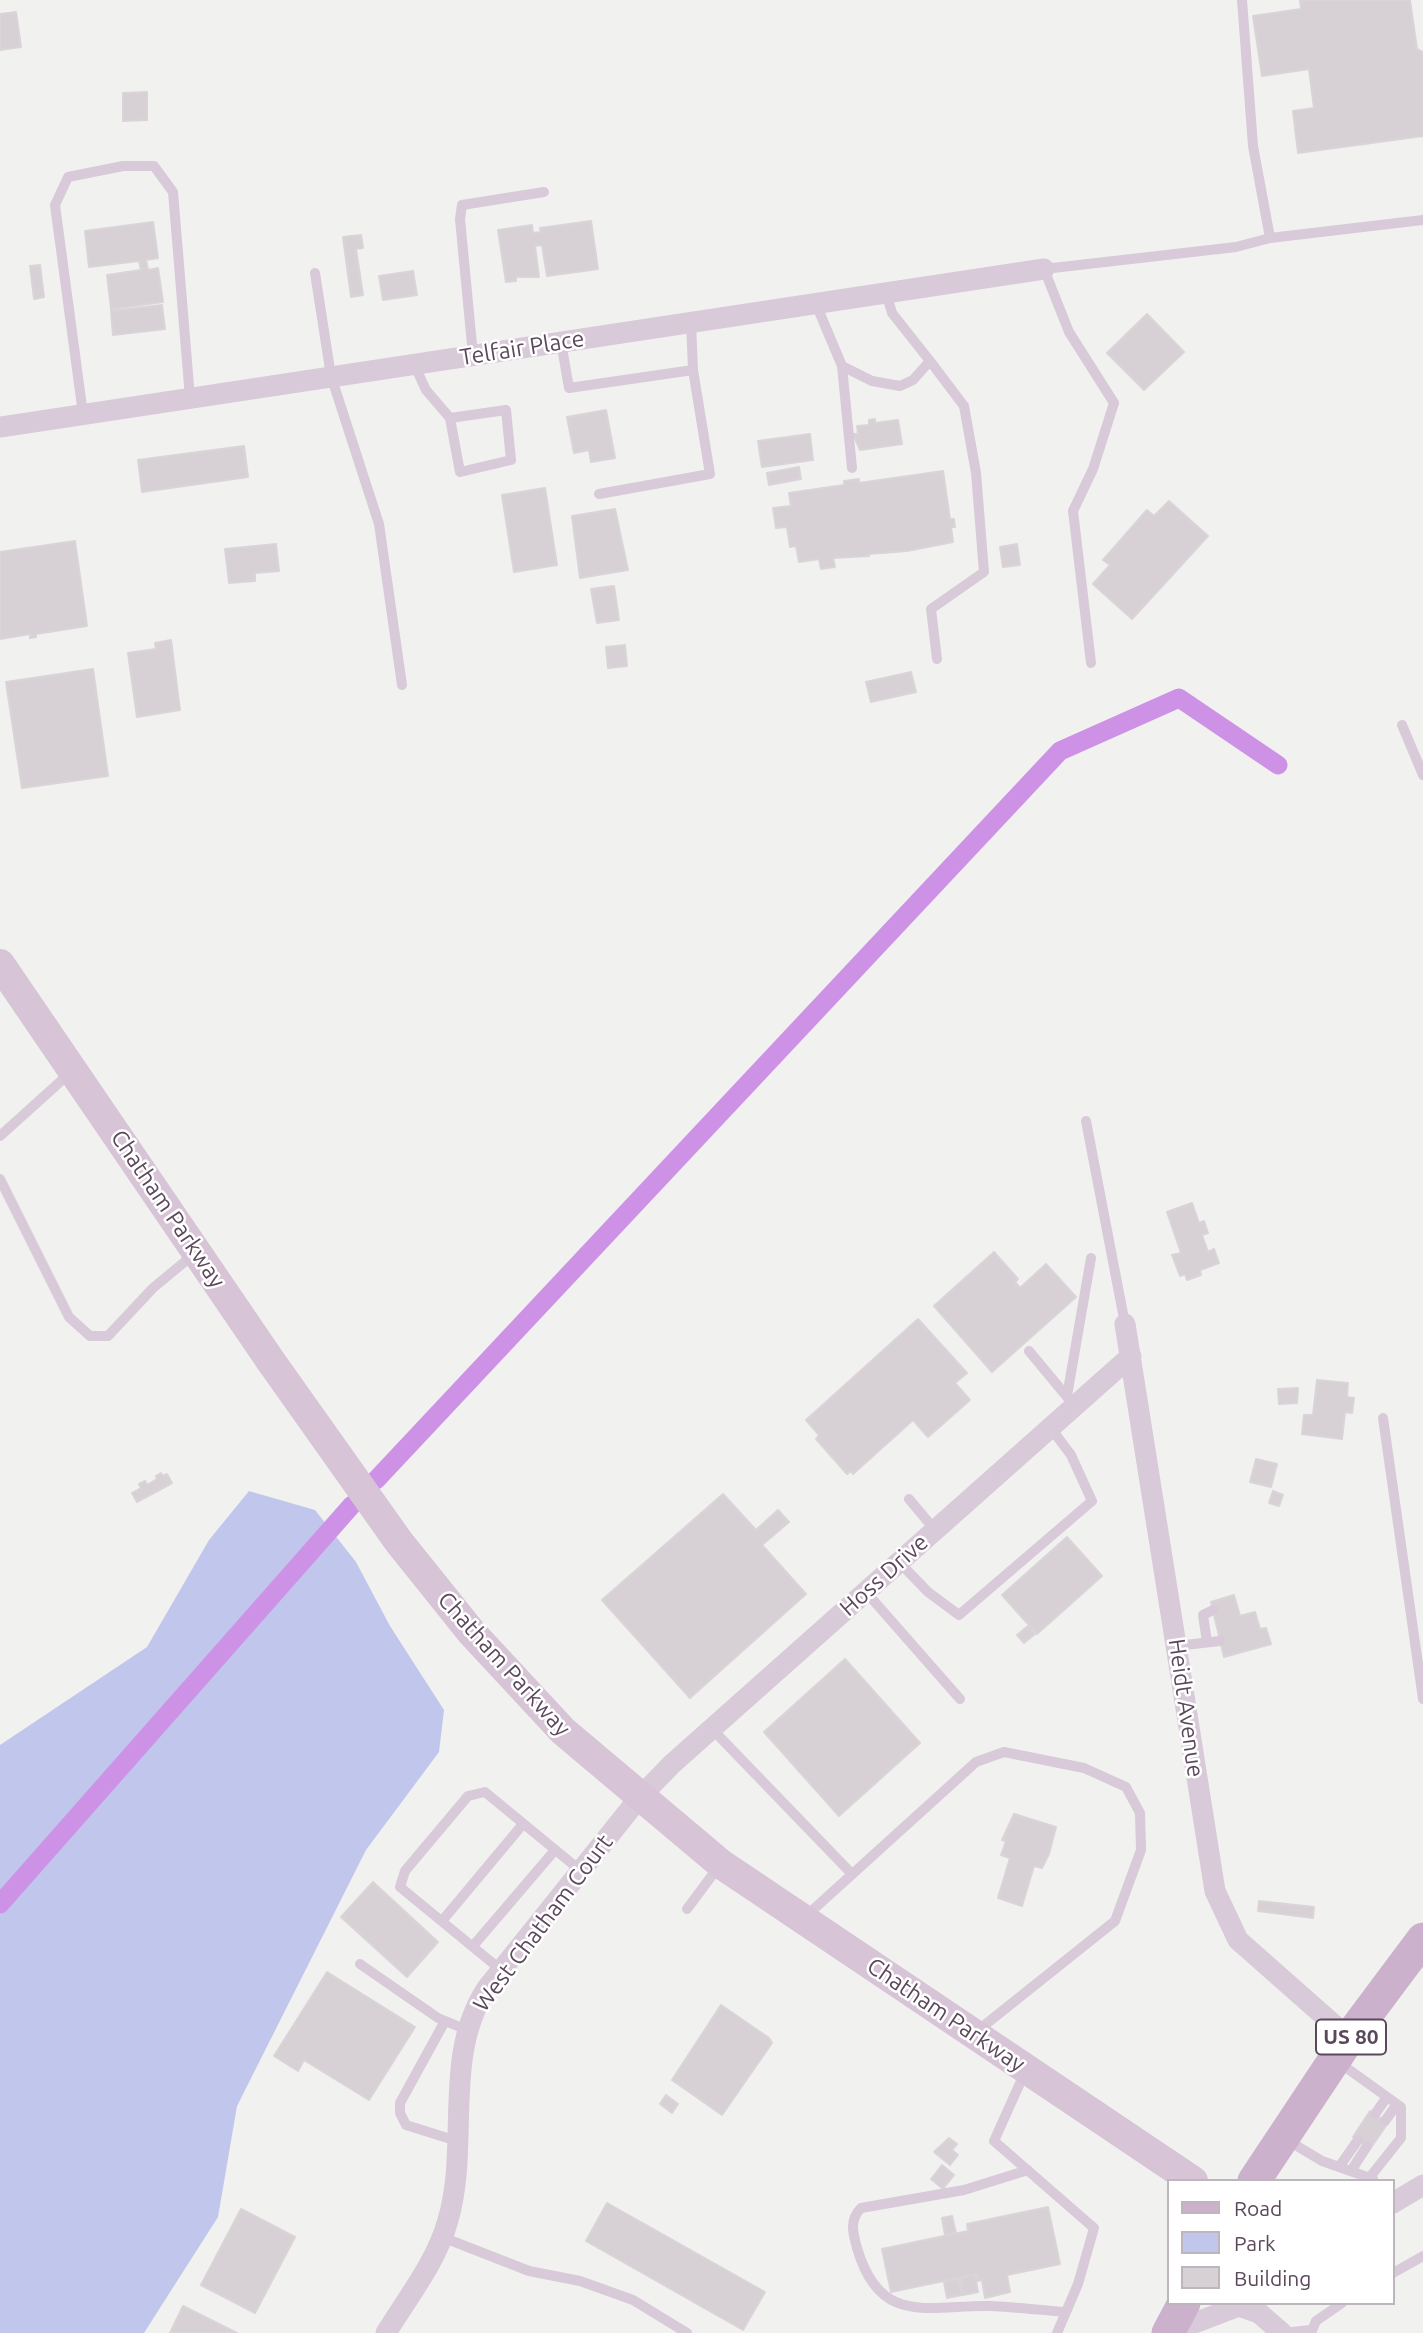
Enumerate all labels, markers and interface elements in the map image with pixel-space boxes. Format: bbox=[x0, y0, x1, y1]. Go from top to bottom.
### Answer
street label: Telfair Place bbox=[458, 325, 586, 371]
street label: Chatham Parkway bbox=[105, 1125, 231, 1293]
street label: Hoss Drive bbox=[834, 1528, 934, 1622]
street label: Chatham Parkway bbox=[432, 1586, 576, 1742]
street label: Heidt Avenue bbox=[1163, 1637, 1209, 1779]
street label: West Chatham Court bbox=[467, 1829, 619, 2017]
street label: Chatham Parkway bbox=[862, 1952, 1030, 2078]
road number: US 80 bbox=[1316, 2020, 1386, 2054]
legend bbox=[1168, 2179, 1395, 2305]
text: Road bbox=[1234, 2196, 1282, 2220]
text: Park bbox=[1234, 2231, 1276, 2255]
text: Building bbox=[1234, 2266, 1311, 2290]

